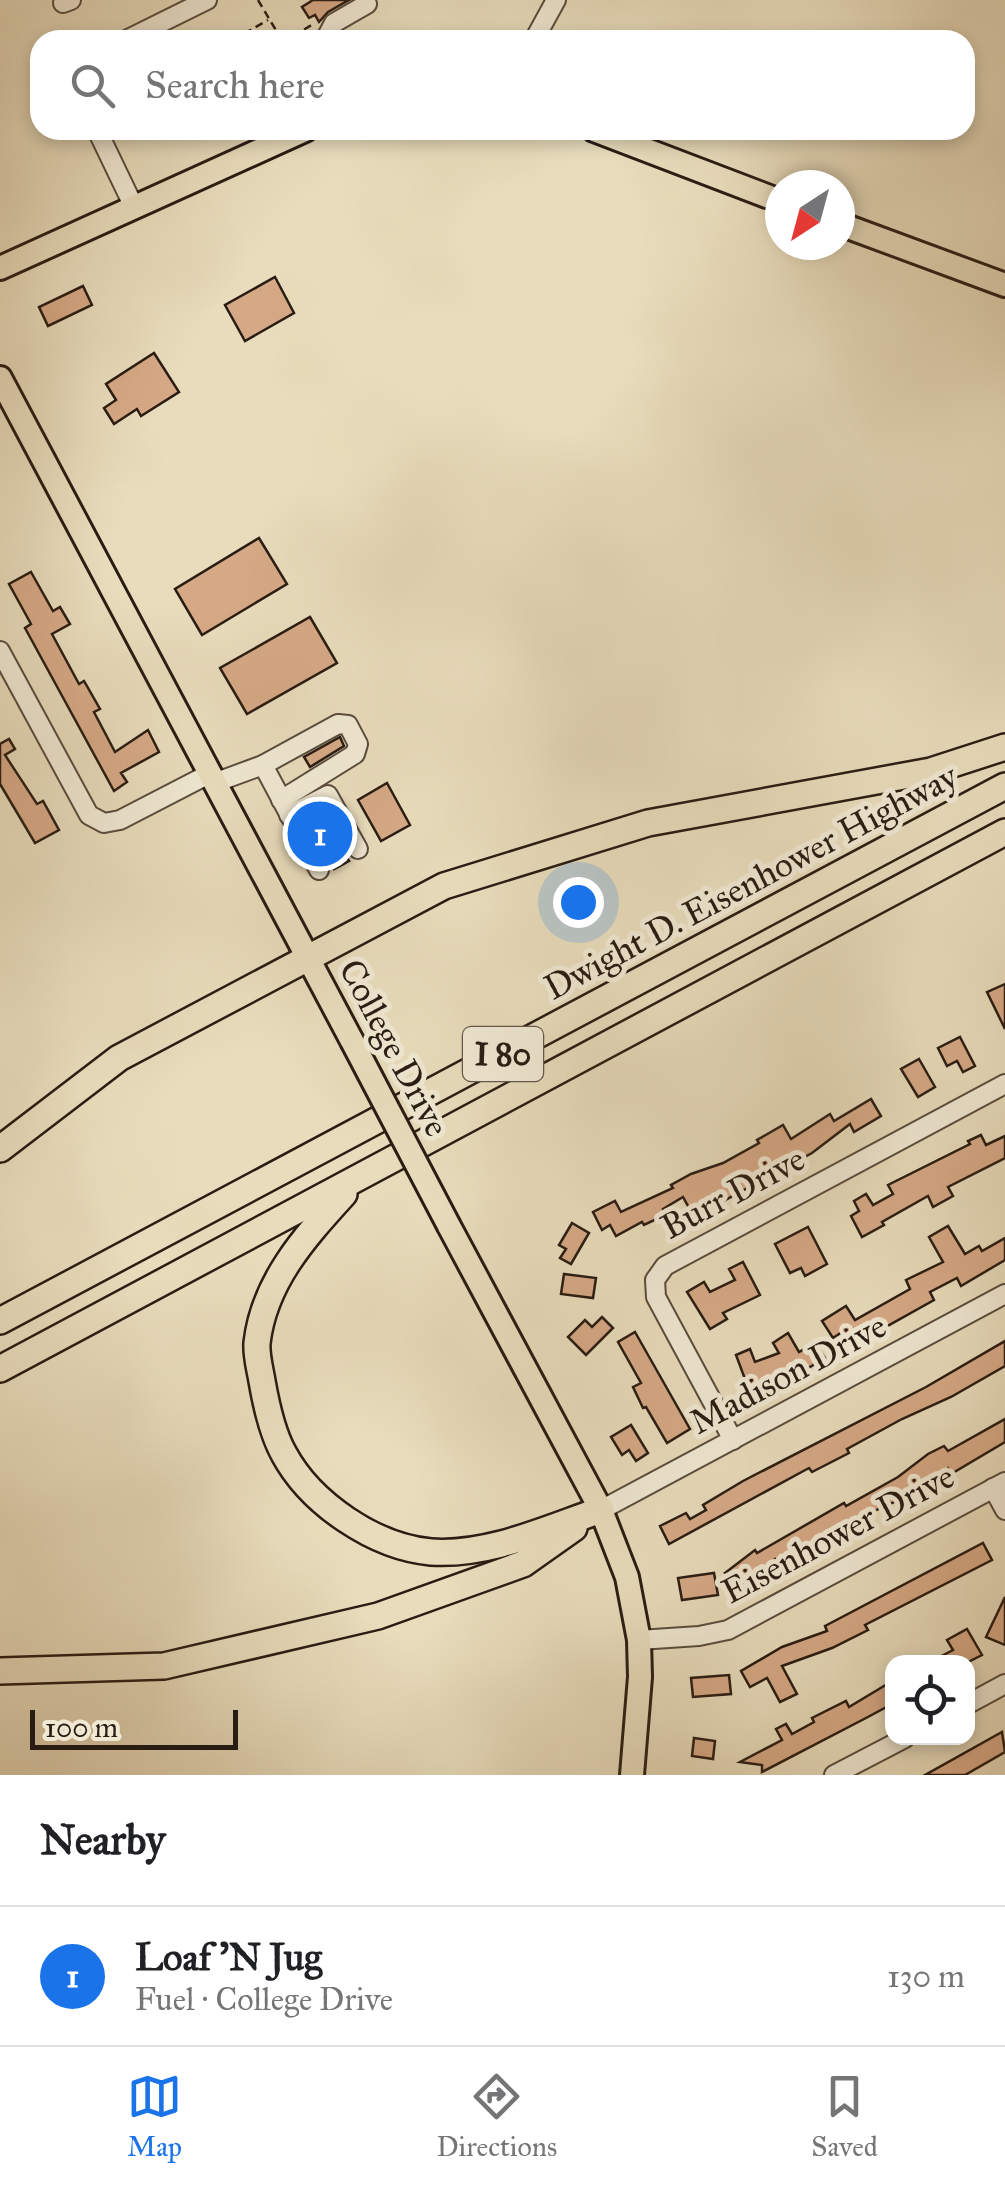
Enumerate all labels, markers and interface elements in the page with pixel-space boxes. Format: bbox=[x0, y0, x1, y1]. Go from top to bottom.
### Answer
search box bbox=[30, 30, 975, 140]
icon: search bbox=[65, 58, 120, 113]
text: Search here bbox=[145, 62, 325, 108]
north arrow bbox=[765, 170, 855, 260]
street label: Dwight D. Eisenhower Highway bbox=[537, 754, 966, 1009]
pin: 1 bbox=[288, 796, 352, 872]
your location bbox=[553, 877, 604, 928]
street label: College Drive bbox=[329, 952, 459, 1144]
road number: I 80 bbox=[463, 1027, 543, 1081]
street label: Burr Drive bbox=[654, 1137, 812, 1249]
street label: Madison Drive bbox=[682, 1304, 894, 1444]
street label: Eisenhower Drive bbox=[715, 1455, 961, 1613]
map controls bbox=[885, 1655, 975, 1745]
button: locate bbox=[885, 1655, 975, 1745]
scale bar bbox=[30, 1705, 238, 1750]
text: 100 m bbox=[45, 1710, 118, 1745]
text: Nearby bbox=[40, 1814, 165, 1866]
text: Loaf 'N Jug bbox=[135, 1934, 322, 1980]
text: 1 bbox=[66, 1957, 79, 1996]
text: 130 m bbox=[887, 1957, 965, 1996]
text: Fuel · College Drive bbox=[135, 1980, 393, 2019]
tab: Map bbox=[127, 2069, 182, 2164]
tab: Directions bbox=[436, 2069, 557, 2164]
tab: Saved bbox=[811, 2069, 878, 2164]

